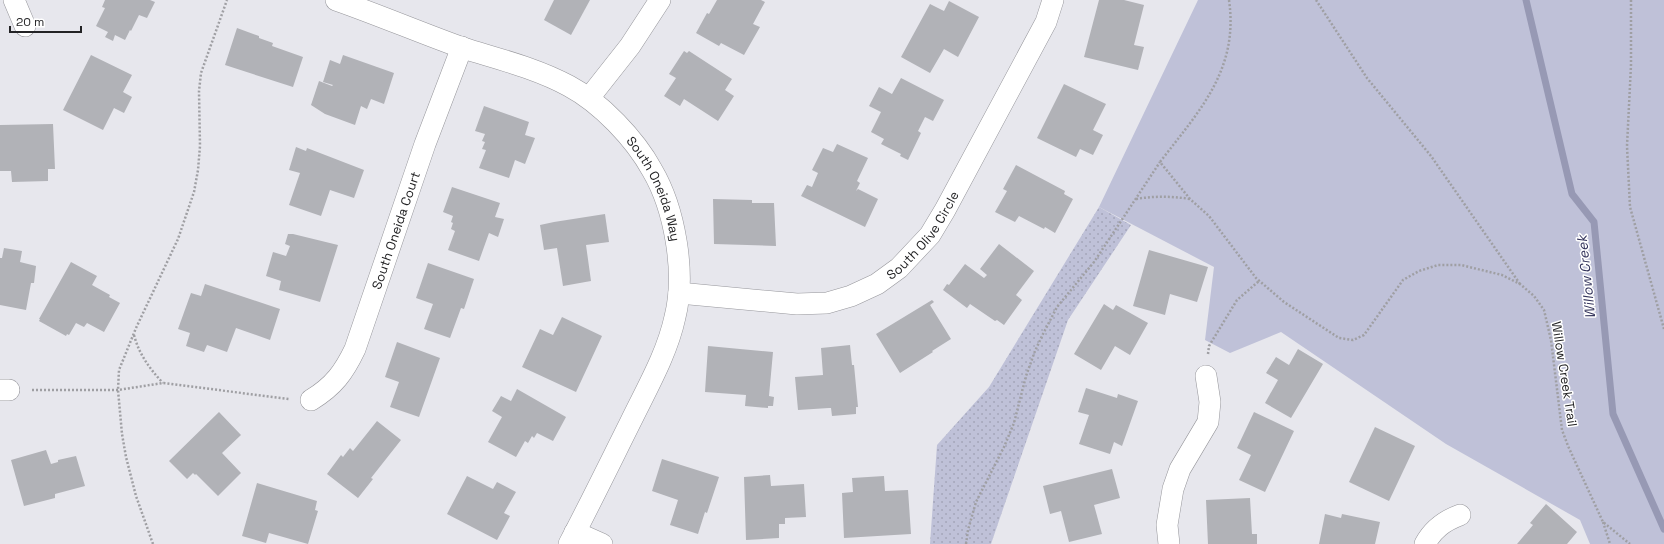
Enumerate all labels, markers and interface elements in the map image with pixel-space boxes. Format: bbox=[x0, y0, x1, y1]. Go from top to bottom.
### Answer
scale bar bbox=[10, 8, 81, 34]
text: 20 m bbox=[16, 14, 44, 30]
street label: South Oneida Way bbox=[623, 133, 684, 242]
street label: South Oneida Court bbox=[368, 169, 424, 292]
street label: South Olive Circle bbox=[883, 188, 963, 283]
water label: Willow Creek bbox=[1573, 233, 1599, 320]
street label: Willow Creek Trail bbox=[1548, 320, 1581, 428]

